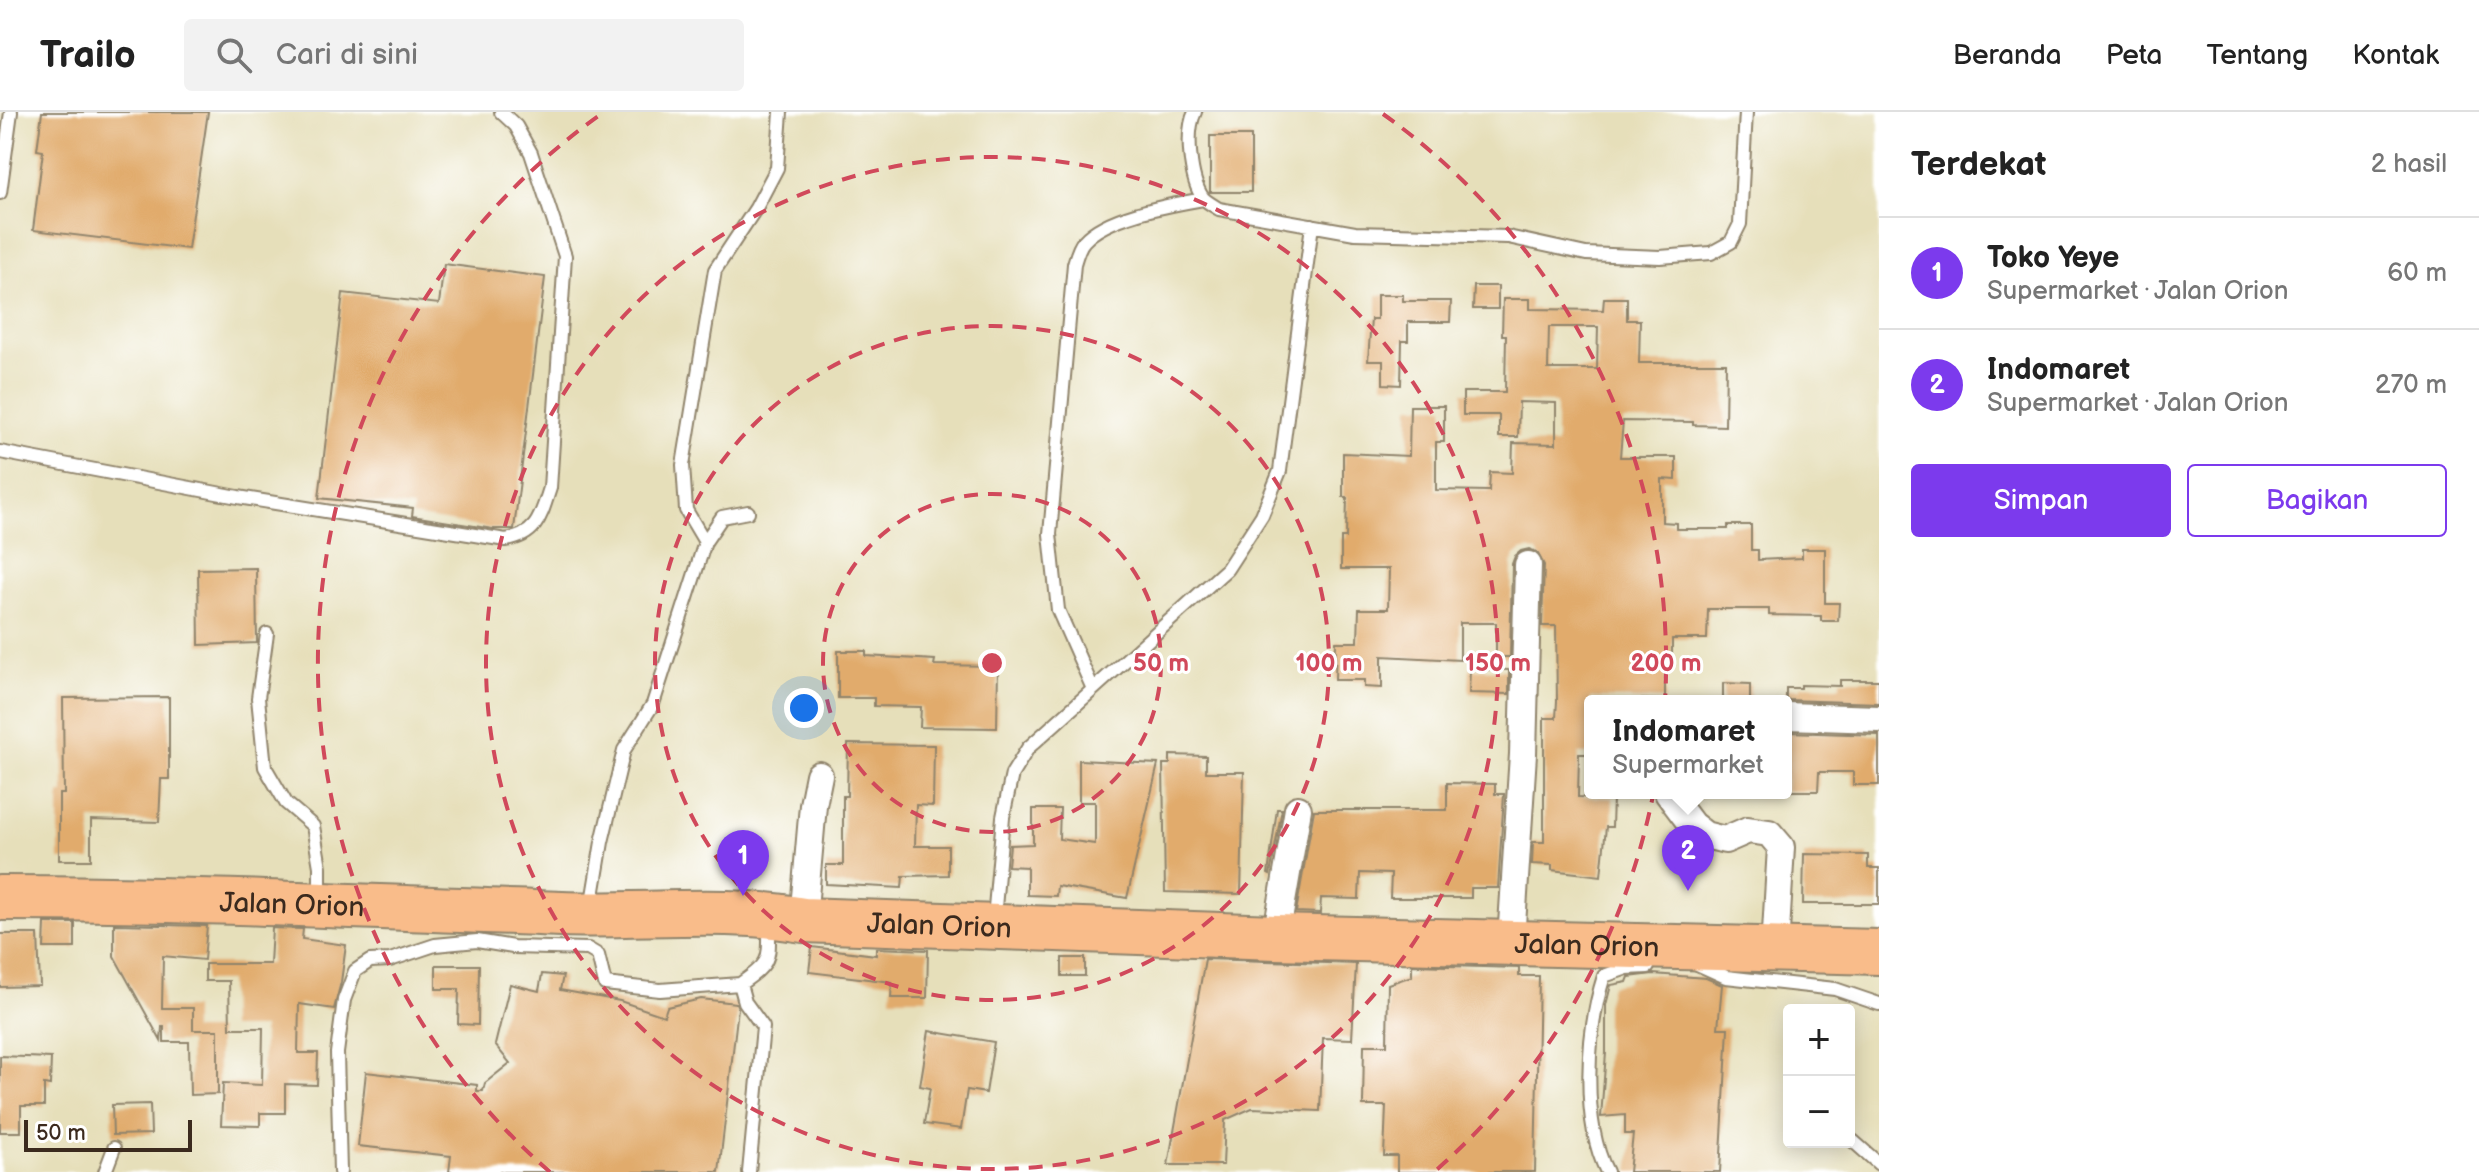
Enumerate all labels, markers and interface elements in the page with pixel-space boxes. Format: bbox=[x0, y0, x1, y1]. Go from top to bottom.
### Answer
search box bbox=[184, 19, 744, 91]
text: Trailo bbox=[40, 33, 136, 78]
icon: search bbox=[212, 33, 256, 77]
text: Cari di sini bbox=[276, 37, 418, 73]
text: Beranda bbox=[1953, 39, 2062, 72]
text: Peta bbox=[2106, 39, 2162, 72]
text: Tentang bbox=[2206, 39, 2308, 72]
text: Kontak bbox=[2352, 39, 2439, 72]
text: Terdekat bbox=[1911, 144, 2046, 185]
text: 2 hasil bbox=[2371, 149, 2447, 180]
text: Toko Yeye bbox=[1987, 240, 2119, 276]
text: 1 bbox=[1932, 258, 1942, 289]
text: 60 m bbox=[2387, 258, 2447, 289]
text: Supermarket · Jalan Orion bbox=[1987, 276, 2288, 307]
text: Indomaret bbox=[1987, 352, 2130, 388]
text: 2 bbox=[1929, 370, 1945, 401]
text: 270 m bbox=[2375, 370, 2447, 401]
text: Supermarket · Jalan Orion bbox=[1987, 388, 2288, 419]
button: Simpan bbox=[1911, 464, 2171, 537]
button: Bagikan bbox=[2187, 464, 2447, 537]
centre of rings bbox=[978, 649, 1006, 677]
text: 50 m bbox=[1133, 649, 1189, 678]
text: 100 m bbox=[1296, 649, 1362, 678]
text: 150 m bbox=[1465, 649, 1531, 678]
text: 200 m bbox=[1631, 649, 1701, 678]
your location bbox=[784, 688, 824, 728]
popup bbox=[1584, 695, 1792, 799]
text: Indomaret bbox=[1612, 714, 1755, 750]
text: Supermarket bbox=[1612, 750, 1764, 781]
pin: 2 bbox=[1662, 825, 1714, 891]
pin: 1 bbox=[717, 830, 769, 896]
street label: Jalan Orion bbox=[219, 886, 365, 924]
street label: Jalan Orion bbox=[866, 907, 1012, 945]
street label: Jalan Orion bbox=[1514, 928, 1660, 965]
map controls bbox=[1783, 1004, 1855, 1148]
button: + bbox=[1783, 1004, 1855, 1076]
button: − bbox=[1783, 1076, 1855, 1148]
scale bar bbox=[24, 1116, 192, 1152]
text: 50 m bbox=[36, 1120, 86, 1147]

